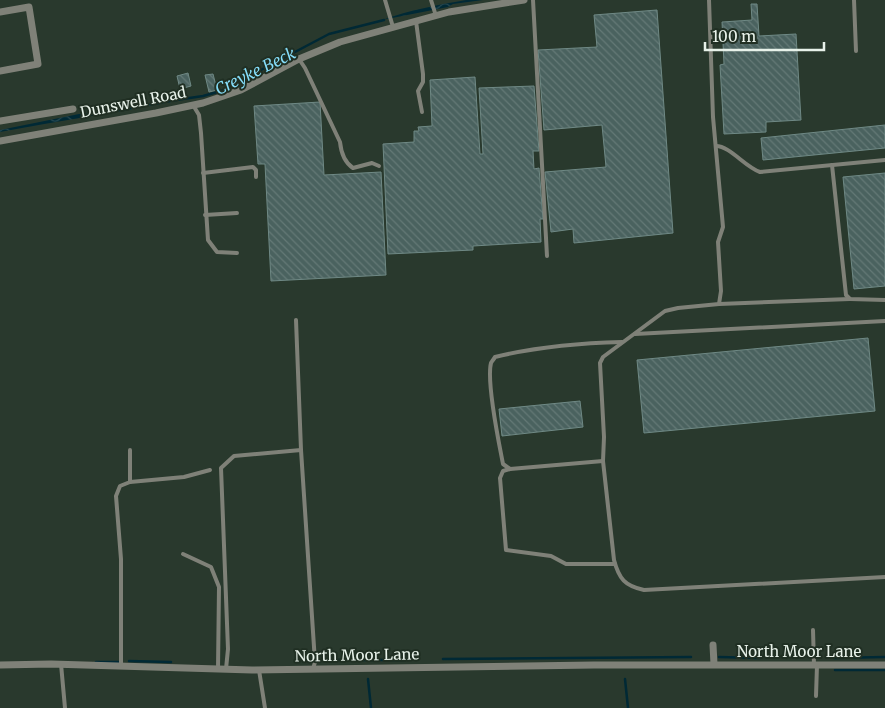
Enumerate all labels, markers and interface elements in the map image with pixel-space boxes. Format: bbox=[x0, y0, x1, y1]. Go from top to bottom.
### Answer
scale bar bbox=[705, 20, 824, 52]
text: 100 m bbox=[712, 27, 756, 46]
water label: Creyke Beck bbox=[211, 43, 299, 99]
street label: Dunswell Road bbox=[78, 82, 188, 122]
street label: North Moor Lane bbox=[737, 642, 861, 661]
street label: North Moor Lane bbox=[295, 644, 420, 666]

